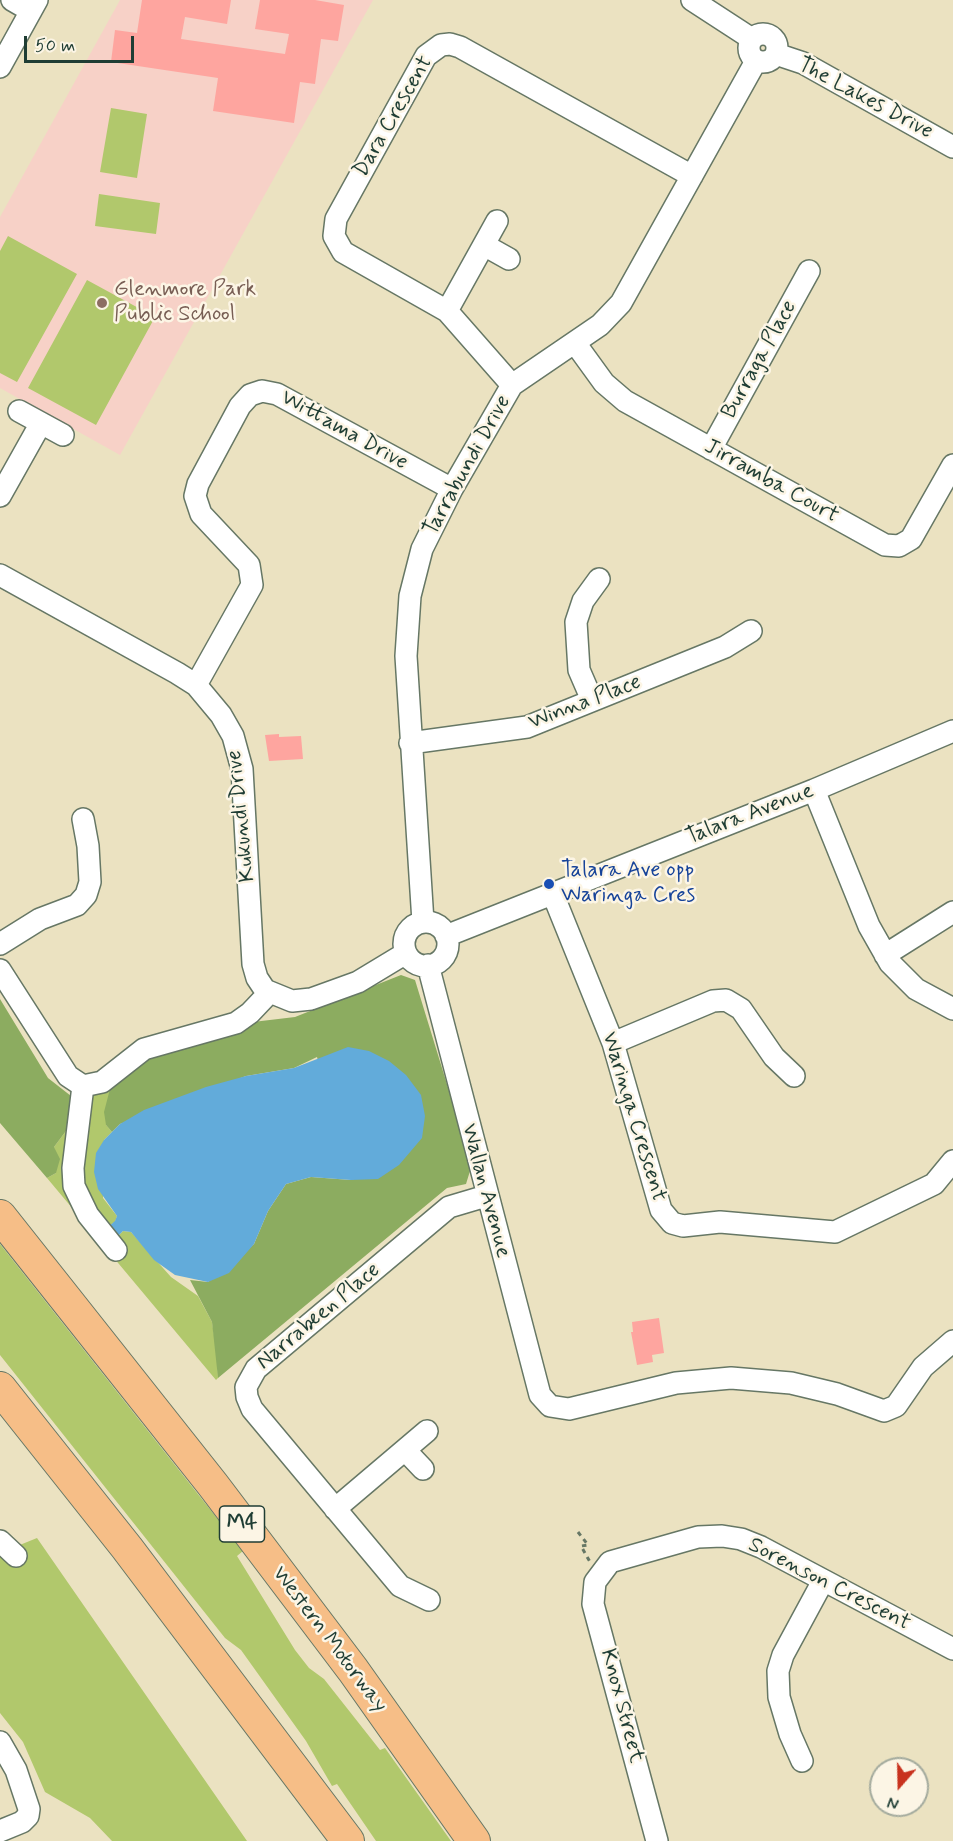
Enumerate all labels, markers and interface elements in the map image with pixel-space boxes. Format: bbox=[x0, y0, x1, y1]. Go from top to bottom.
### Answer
scale bar bbox=[27, 24, 136, 62]
text: 50 m bbox=[35, 34, 75, 58]
street label: Dara Crescent bbox=[349, 52, 439, 182]
street label: The Lakes Drive bbox=[793, 52, 937, 146]
place label: Glenmore Park Public School bbox=[114, 277, 256, 328]
marker: Glenmore Park Public School bbox=[95, 296, 109, 310]
street label: Burraga Place bbox=[717, 296, 803, 424]
street label: Wittama Drive bbox=[276, 385, 412, 477]
street label: Tarrabundi Drive bbox=[418, 391, 518, 541]
street label: Jirramba Court bbox=[699, 434, 843, 530]
street label: Winna Place bbox=[525, 669, 645, 737]
street label: Kukundi Drive bbox=[222, 749, 262, 883]
street label: Talara Avenue bbox=[682, 779, 818, 851]
place label: Talara Ave opp Waringa Cres bbox=[561, 858, 695, 909]
marker: Talara Ave opp Waringa Cres bbox=[542, 877, 556, 891]
street label: Waringa Crescent bbox=[595, 1029, 671, 1205]
street label: Wallan Avenue bbox=[454, 1121, 516, 1261]
street label: Narrabeen Place bbox=[252, 1258, 386, 1376]
road number: M4 bbox=[220, 1506, 264, 1542]
street label: Sorenson Crescent bbox=[743, 1533, 915, 1637]
street label: Western Motorway bbox=[265, 1562, 393, 1718]
street label: Knox Street bbox=[593, 1646, 649, 1766]
north arrow bbox=[869, 1757, 929, 1817]
text: N bbox=[885, 1791, 902, 1814]

